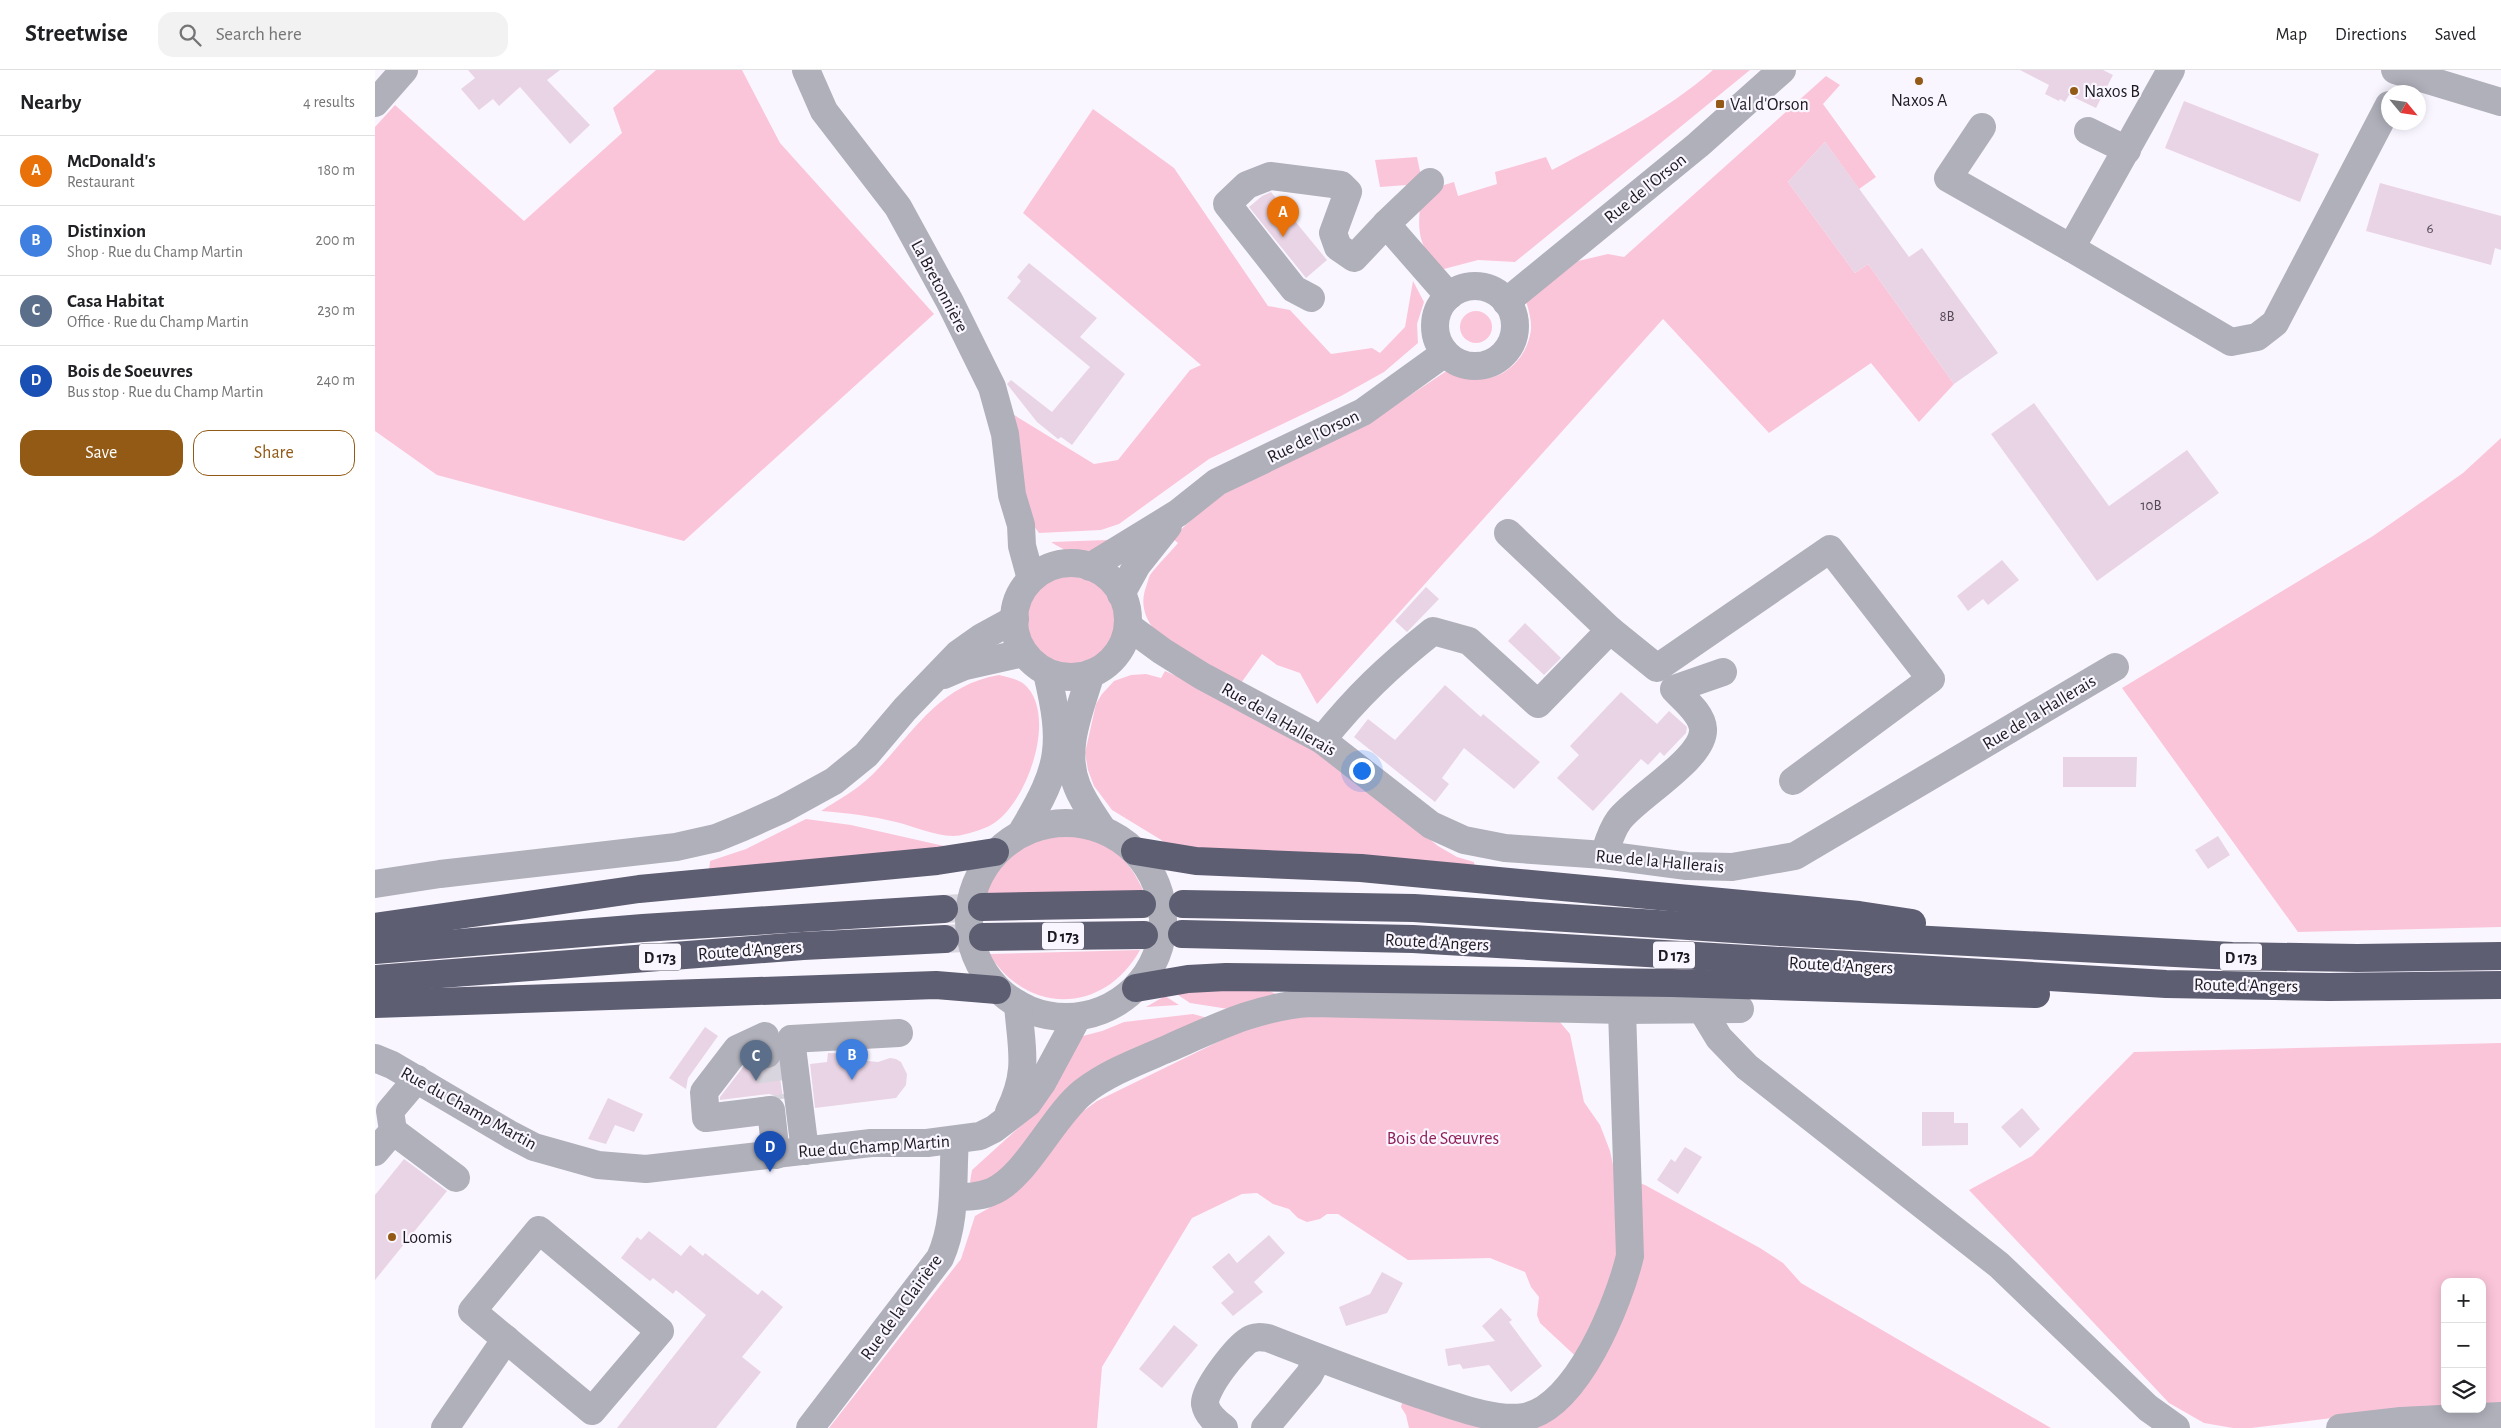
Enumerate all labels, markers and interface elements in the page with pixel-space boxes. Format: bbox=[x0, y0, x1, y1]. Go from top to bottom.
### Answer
search box bbox=[158, 12, 508, 57]
icon: search bbox=[176, 21, 204, 49]
text: Streetwise bbox=[25, 22, 128, 46]
text: Search here bbox=[216, 25, 302, 44]
text: Map bbox=[2276, 26, 2307, 44]
text: Directions bbox=[2335, 26, 2407, 44]
text: Saved bbox=[2435, 26, 2476, 44]
marker: Naxos A bbox=[1913, 75, 1925, 87]
place label: Naxos B bbox=[2084, 83, 2140, 101]
marker: Naxos B bbox=[2068, 85, 2080, 97]
north arrow bbox=[2381, 85, 2426, 130]
text: Nearby bbox=[20, 92, 81, 113]
place label: Naxos A bbox=[1891, 92, 1948, 110]
text: 4 results bbox=[303, 94, 355, 110]
place label: Val d'Orson bbox=[1730, 96, 1809, 114]
marker: Val d'Orson bbox=[1714, 98, 1726, 110]
street label: Rue de l'Orson bbox=[1601, 150, 1690, 227]
text: McDonald's bbox=[67, 152, 156, 171]
text: A bbox=[31, 162, 41, 178]
text: 180 m bbox=[318, 162, 355, 178]
text: Restaurant bbox=[67, 174, 135, 190]
pin: A bbox=[1267, 196, 1299, 237]
house number: 6 bbox=[2426, 221, 2434, 236]
text: Distinxion bbox=[67, 222, 146, 241]
text: B bbox=[31, 232, 41, 248]
text: 200 m bbox=[315, 232, 355, 248]
street label: La Bretonnière bbox=[907, 237, 971, 336]
text: Shop · Rue du Champ Martin bbox=[67, 244, 243, 260]
text: Casa Habitat bbox=[67, 292, 164, 311]
text: C bbox=[32, 302, 40, 318]
text: 230 m bbox=[317, 302, 355, 318]
house number: 8B bbox=[1939, 309, 1955, 324]
text: Office · Rue du Champ Martin bbox=[67, 314, 249, 330]
text: Bois de Soeuvres bbox=[67, 362, 193, 381]
text: D bbox=[31, 372, 41, 388]
text: 240 m bbox=[316, 372, 355, 388]
text: Bus stop · Rue du Champ Martin bbox=[67, 384, 263, 400]
street label: Rue de l'Orson bbox=[1265, 407, 1362, 467]
button: Save bbox=[20, 430, 183, 476]
button: Share bbox=[193, 430, 355, 476]
house number: 10B bbox=[2140, 498, 2162, 513]
street label: Rue de la Hallerais bbox=[1980, 672, 2099, 754]
street label: Rue de la Hallerais bbox=[1218, 680, 1339, 760]
your location bbox=[1349, 758, 1375, 784]
street label: Rue de la Hallerais bbox=[1595, 847, 1725, 877]
road number: D 173 bbox=[1042, 922, 1084, 949]
street label: Route d'Angers bbox=[1384, 931, 1490, 955]
street label: Route d'Angers bbox=[697, 938, 803, 964]
road number: D 173 bbox=[1653, 942, 1695, 968]
road number: D 173 bbox=[639, 944, 681, 970]
road number: D 173 bbox=[2220, 944, 2262, 970]
street label: Route d'Angers bbox=[1788, 954, 1894, 978]
street label: Route d'Angers bbox=[2194, 976, 2298, 996]
pin: B bbox=[836, 1039, 868, 1080]
pin: C bbox=[740, 1040, 772, 1081]
street label: Rue du Champ Martin bbox=[398, 1064, 539, 1154]
park label: Bois de Sœuvres bbox=[1387, 1130, 1499, 1148]
pin: D bbox=[754, 1131, 786, 1172]
street label: Rue du Champ Martin bbox=[797, 1133, 951, 1161]
place label: Loomis bbox=[402, 1229, 452, 1247]
marker: Loomis bbox=[386, 1231, 398, 1243]
street label: Rue de la Clairière bbox=[858, 1252, 946, 1364]
map controls bbox=[2441, 1278, 2486, 1413]
button: + bbox=[2441, 1278, 2486, 1323]
button: − bbox=[2441, 1323, 2486, 1368]
button: layers bbox=[2441, 1368, 2486, 1413]

